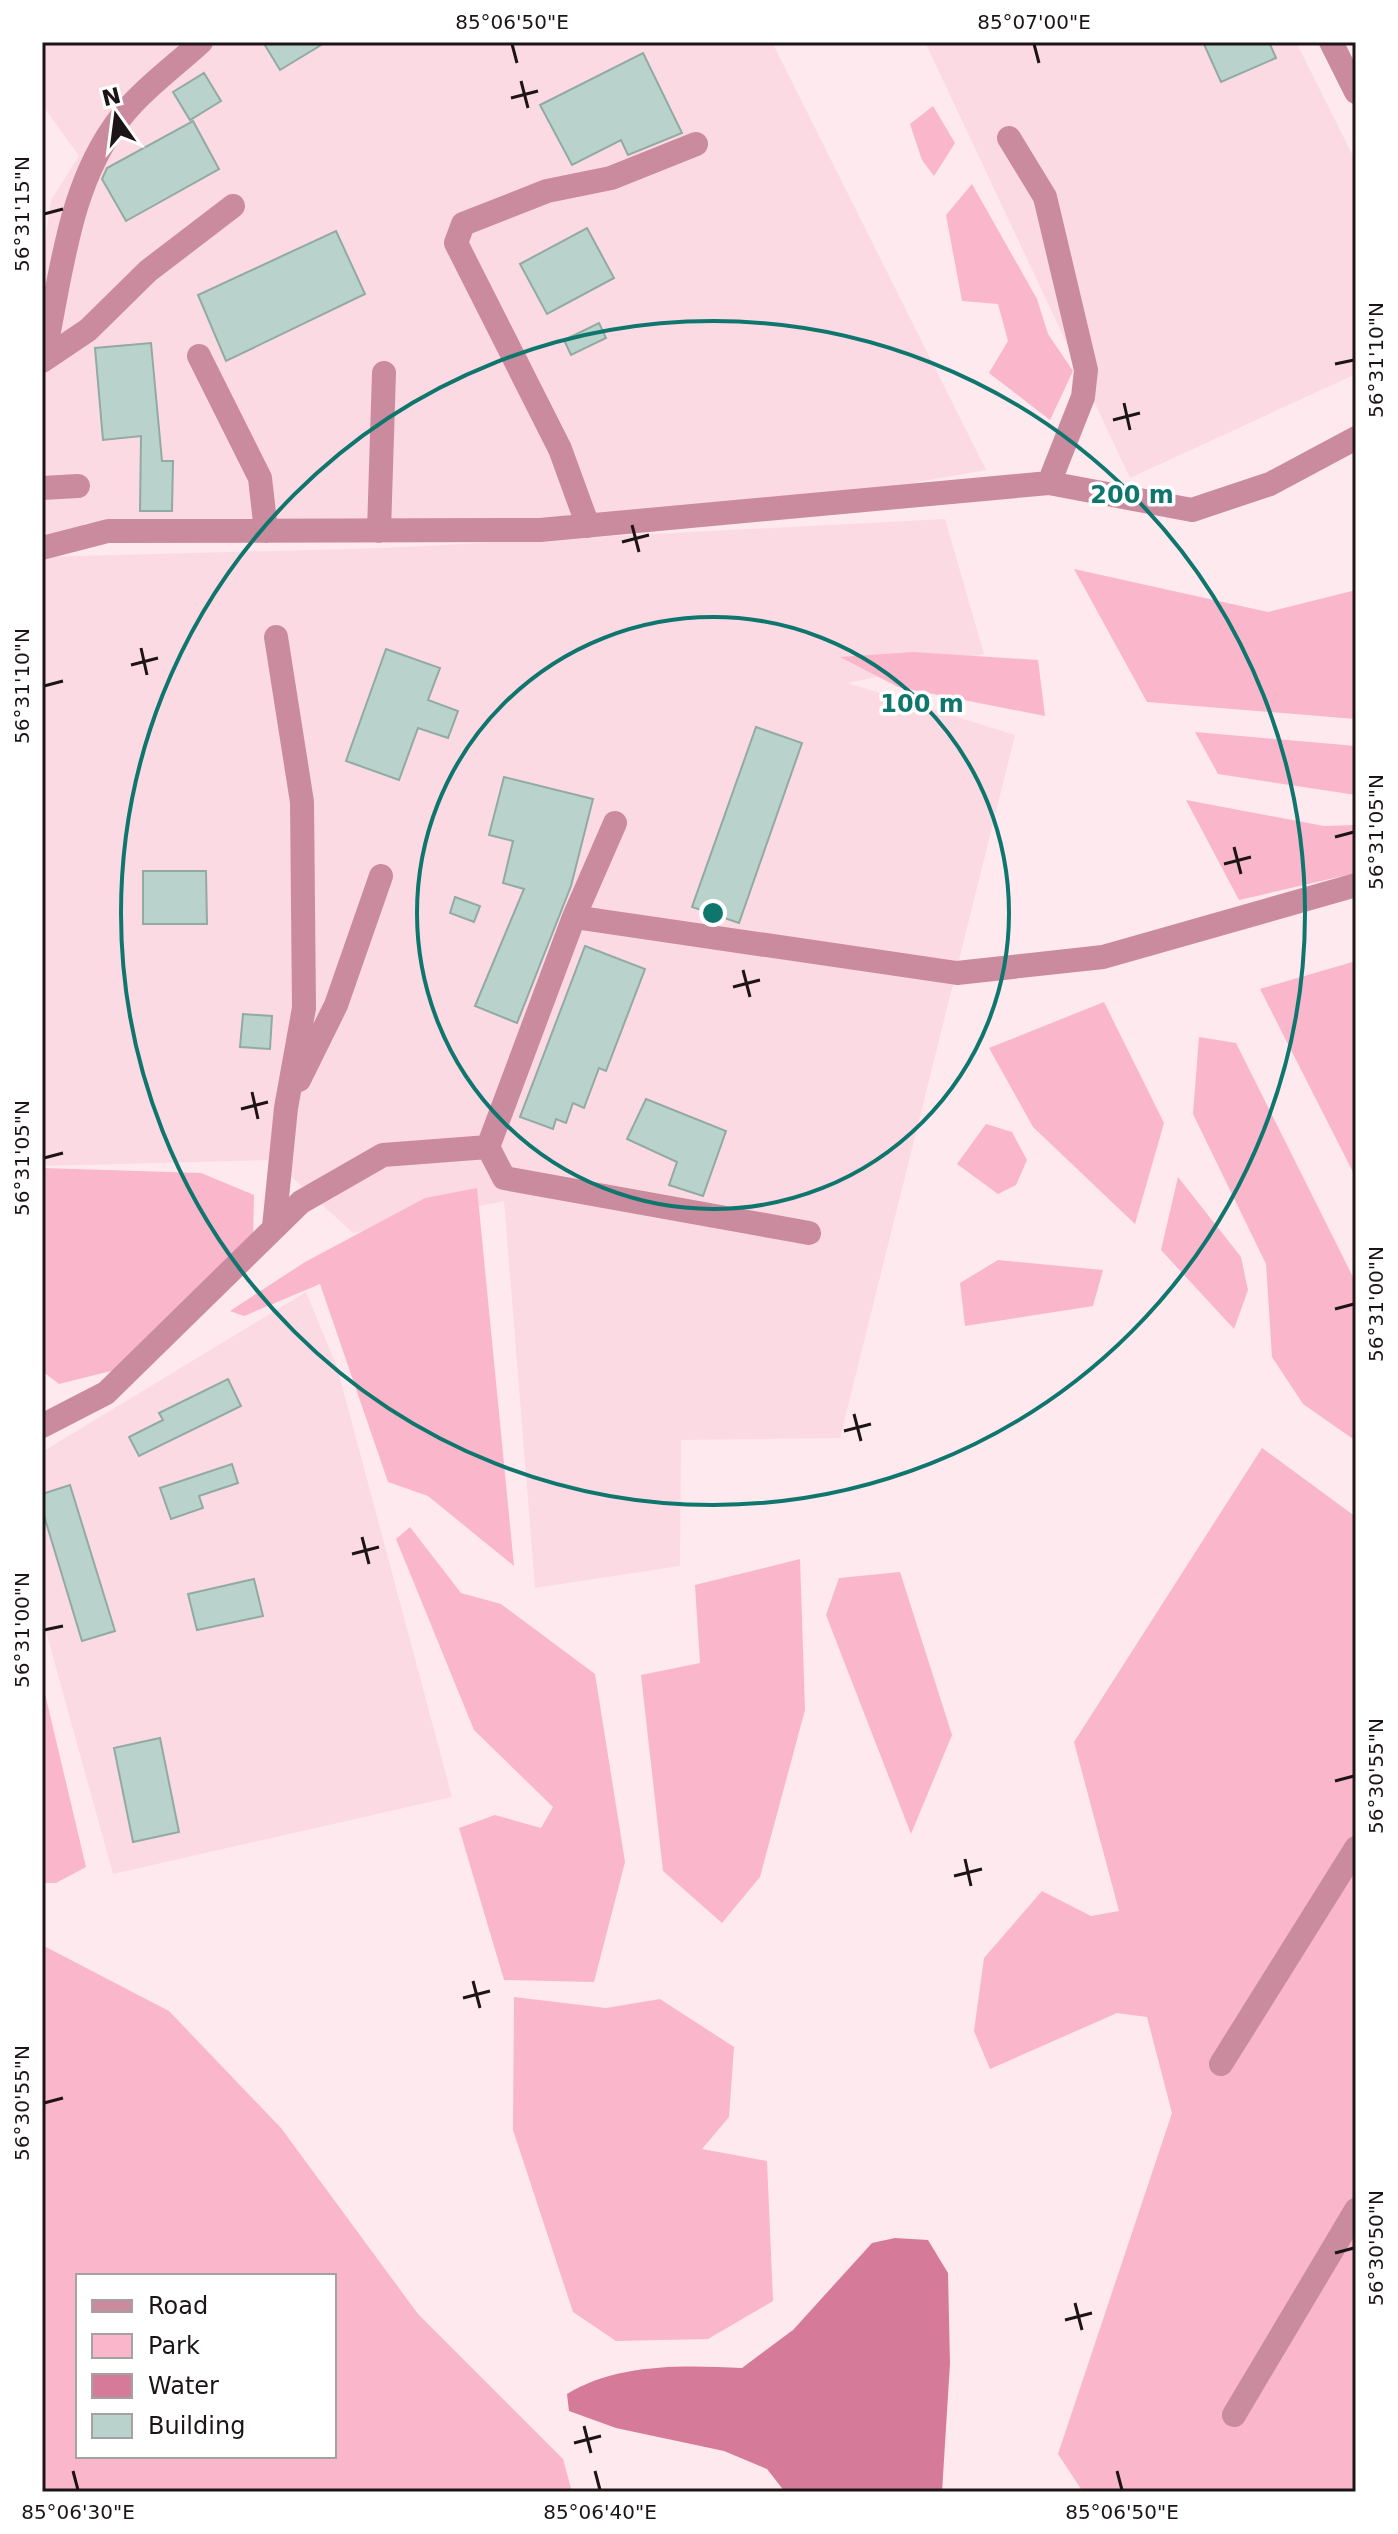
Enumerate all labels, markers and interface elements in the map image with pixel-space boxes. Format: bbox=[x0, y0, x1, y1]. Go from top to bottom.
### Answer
text: 85°06'50"E bbox=[455, 10, 569, 34]
text: 85°07'00"E bbox=[977, 10, 1091, 34]
north arrow bbox=[76, 76, 156, 156]
text: N bbox=[99, 83, 123, 111]
text: 56°31'15"N bbox=[10, 156, 34, 272]
text: 56°31'10"N bbox=[1364, 302, 1388, 418]
text: 200 m bbox=[1090, 481, 1174, 509]
text: 56°31'10"N bbox=[10, 628, 34, 744]
text: 100 m bbox=[880, 690, 964, 718]
text: 56°31'05"N bbox=[1364, 774, 1388, 890]
centre of rings bbox=[699, 899, 727, 927]
text: 56°31'05"N bbox=[10, 1100, 34, 1216]
text: 56°31'00"N bbox=[1364, 1246, 1388, 1362]
text: 56°31'00"N bbox=[10, 1572, 34, 1688]
text: 56°30'55"N bbox=[1364, 1718, 1388, 1834]
text: 56°30'55"N bbox=[10, 2045, 34, 2161]
text: 56°30'50"N bbox=[1364, 2190, 1388, 2306]
legend bbox=[76, 2274, 336, 2458]
text: Road bbox=[148, 2292, 208, 2320]
text: Park bbox=[148, 2332, 200, 2360]
text: Water bbox=[148, 2372, 219, 2400]
text: Building bbox=[148, 2412, 245, 2440]
text: 85°06'30"E bbox=[21, 2500, 135, 2524]
text: 85°06'40"E bbox=[543, 2500, 657, 2524]
text: 85°06'50"E bbox=[1065, 2500, 1179, 2524]

